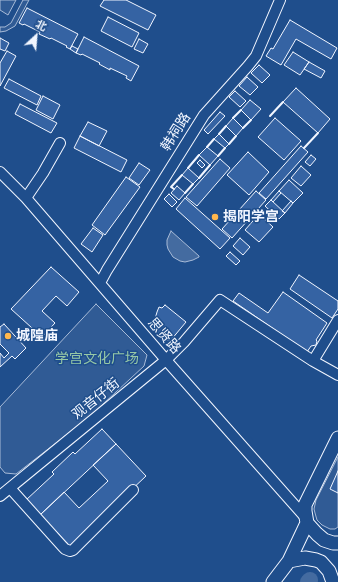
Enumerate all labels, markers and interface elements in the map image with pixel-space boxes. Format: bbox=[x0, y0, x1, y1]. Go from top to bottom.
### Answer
north arrow bbox=[16, 16, 56, 56]
text: 北 bbox=[33, 17, 49, 34]
street label: 韩祠路 bbox=[158, 110, 194, 154]
place label: 揭阳学宫 bbox=[223, 209, 279, 225]
marker: 揭阳学宫 bbox=[210, 212, 220, 222]
street label: 思贤路 bbox=[144, 315, 184, 357]
place label: 城隍庙 bbox=[16, 328, 58, 344]
marker: 城隍庙 bbox=[3, 331, 13, 341]
park label: 学宫文化广场 bbox=[55, 351, 139, 367]
street label: 观音仔街 bbox=[69, 375, 123, 423]

